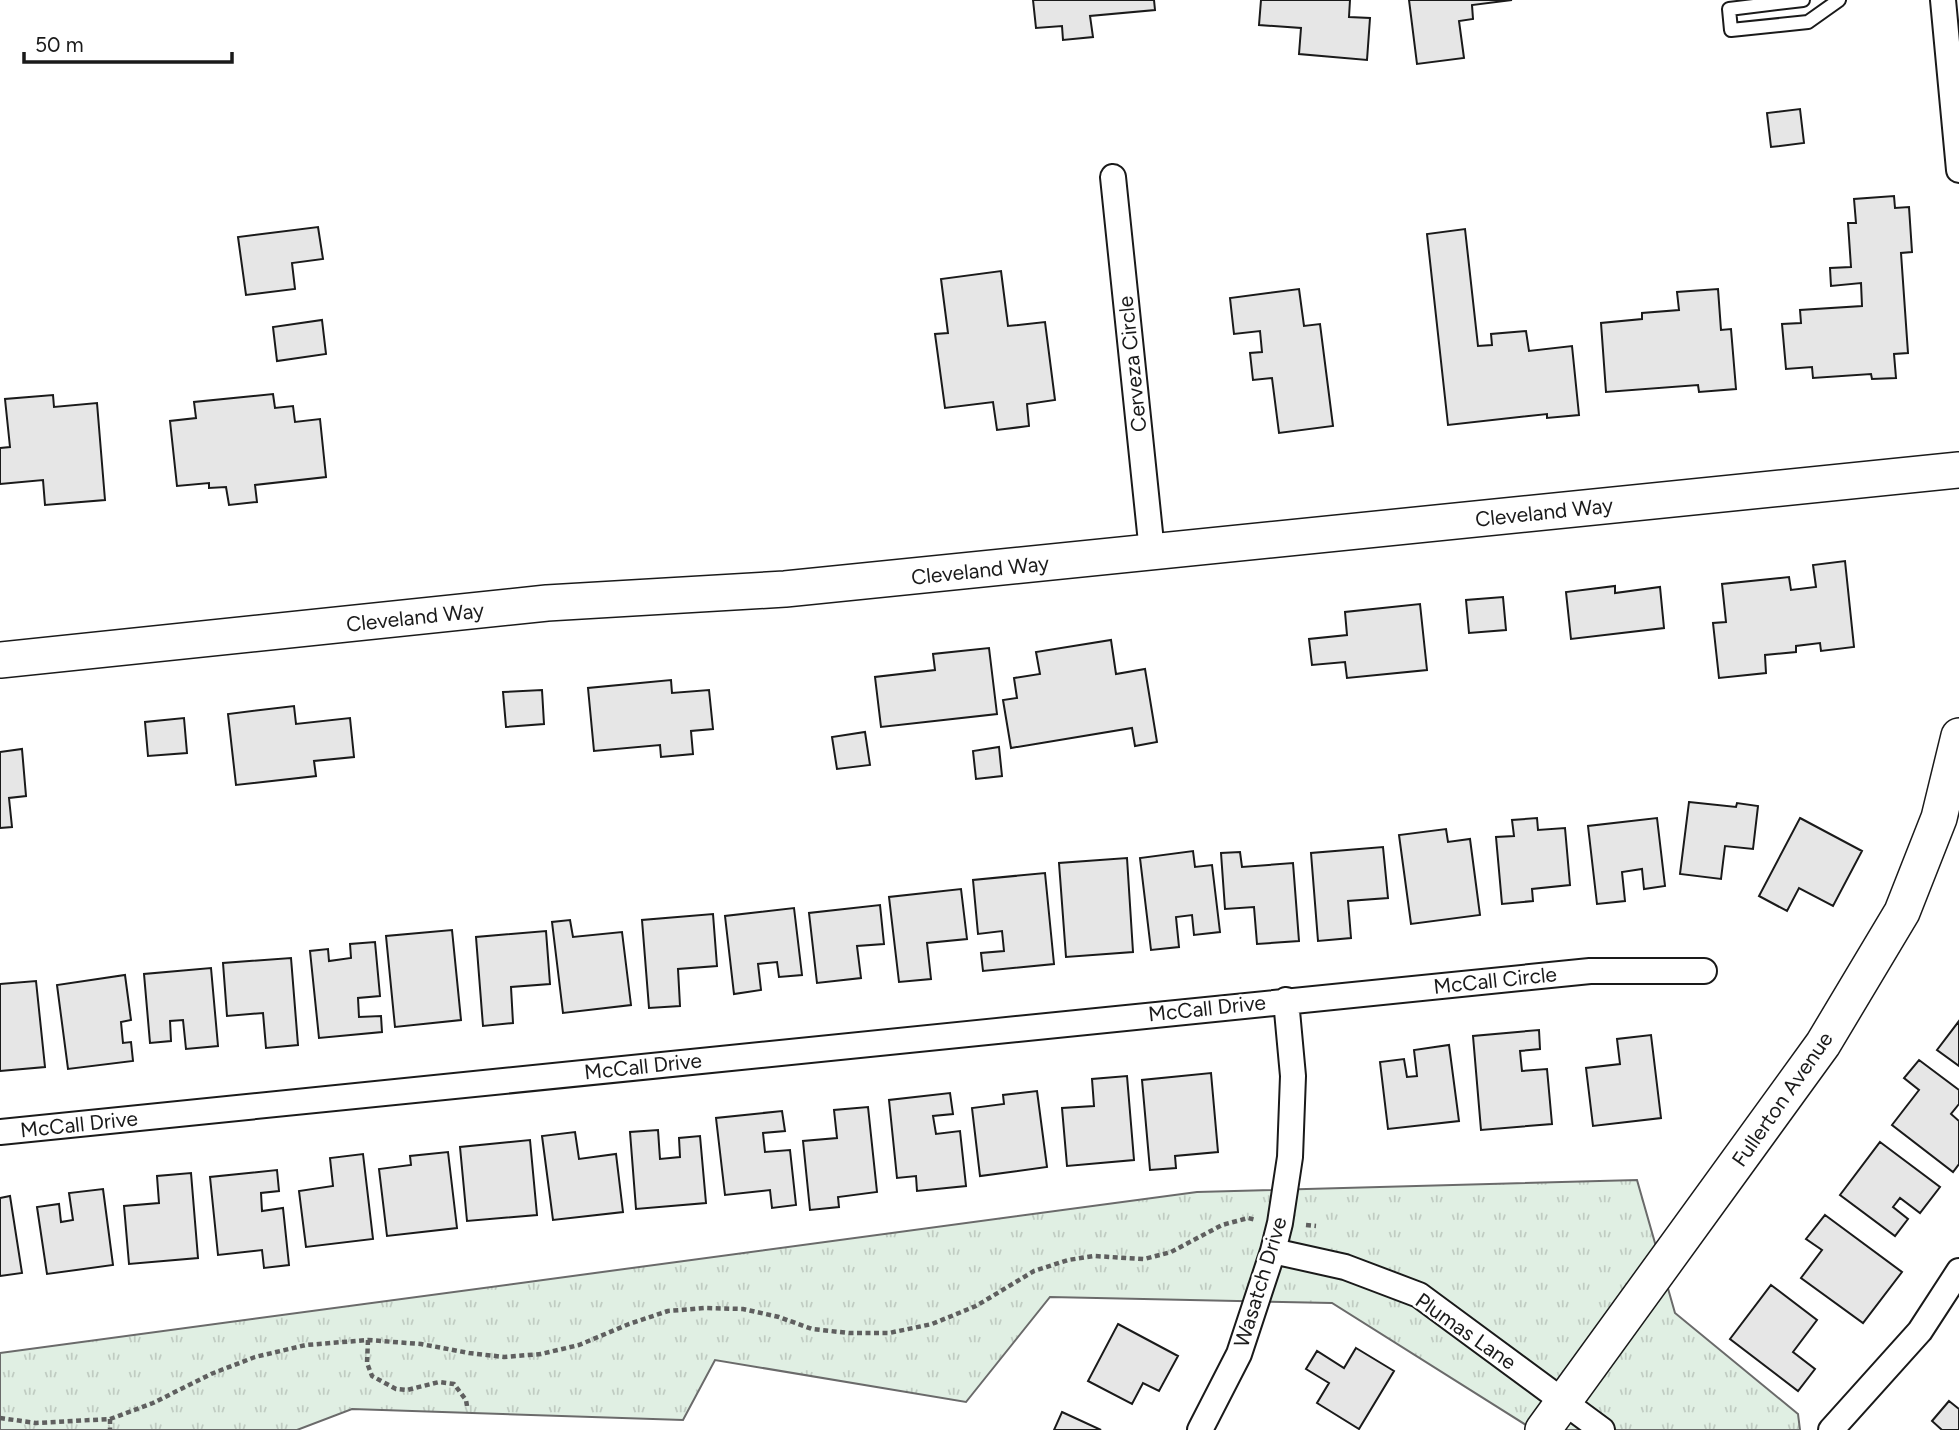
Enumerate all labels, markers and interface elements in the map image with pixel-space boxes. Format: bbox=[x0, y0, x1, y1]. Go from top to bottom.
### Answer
scale bar bbox=[24, 21, 233, 65]
text: 50 m bbox=[35, 32, 84, 57]
street label: Cerveza Circle bbox=[1112, 295, 1152, 433]
street label: Cleveland Way bbox=[1474, 492, 1614, 532]
street label: Cleveland Way bbox=[910, 550, 1050, 590]
street label: Cleveland Way bbox=[345, 597, 485, 637]
street label: McCall Circle bbox=[1432, 961, 1558, 999]
street label: McCall Drive bbox=[1147, 989, 1267, 1027]
street label: Fullerton Avenue bbox=[1726, 1027, 1838, 1171]
street label: McCall Drive bbox=[583, 1047, 703, 1085]
street label: McCall Drive bbox=[19, 1105, 139, 1143]
street label: Wasatch Drive bbox=[1228, 1214, 1292, 1350]
street label: Plumas Lane bbox=[1411, 1287, 1521, 1375]

